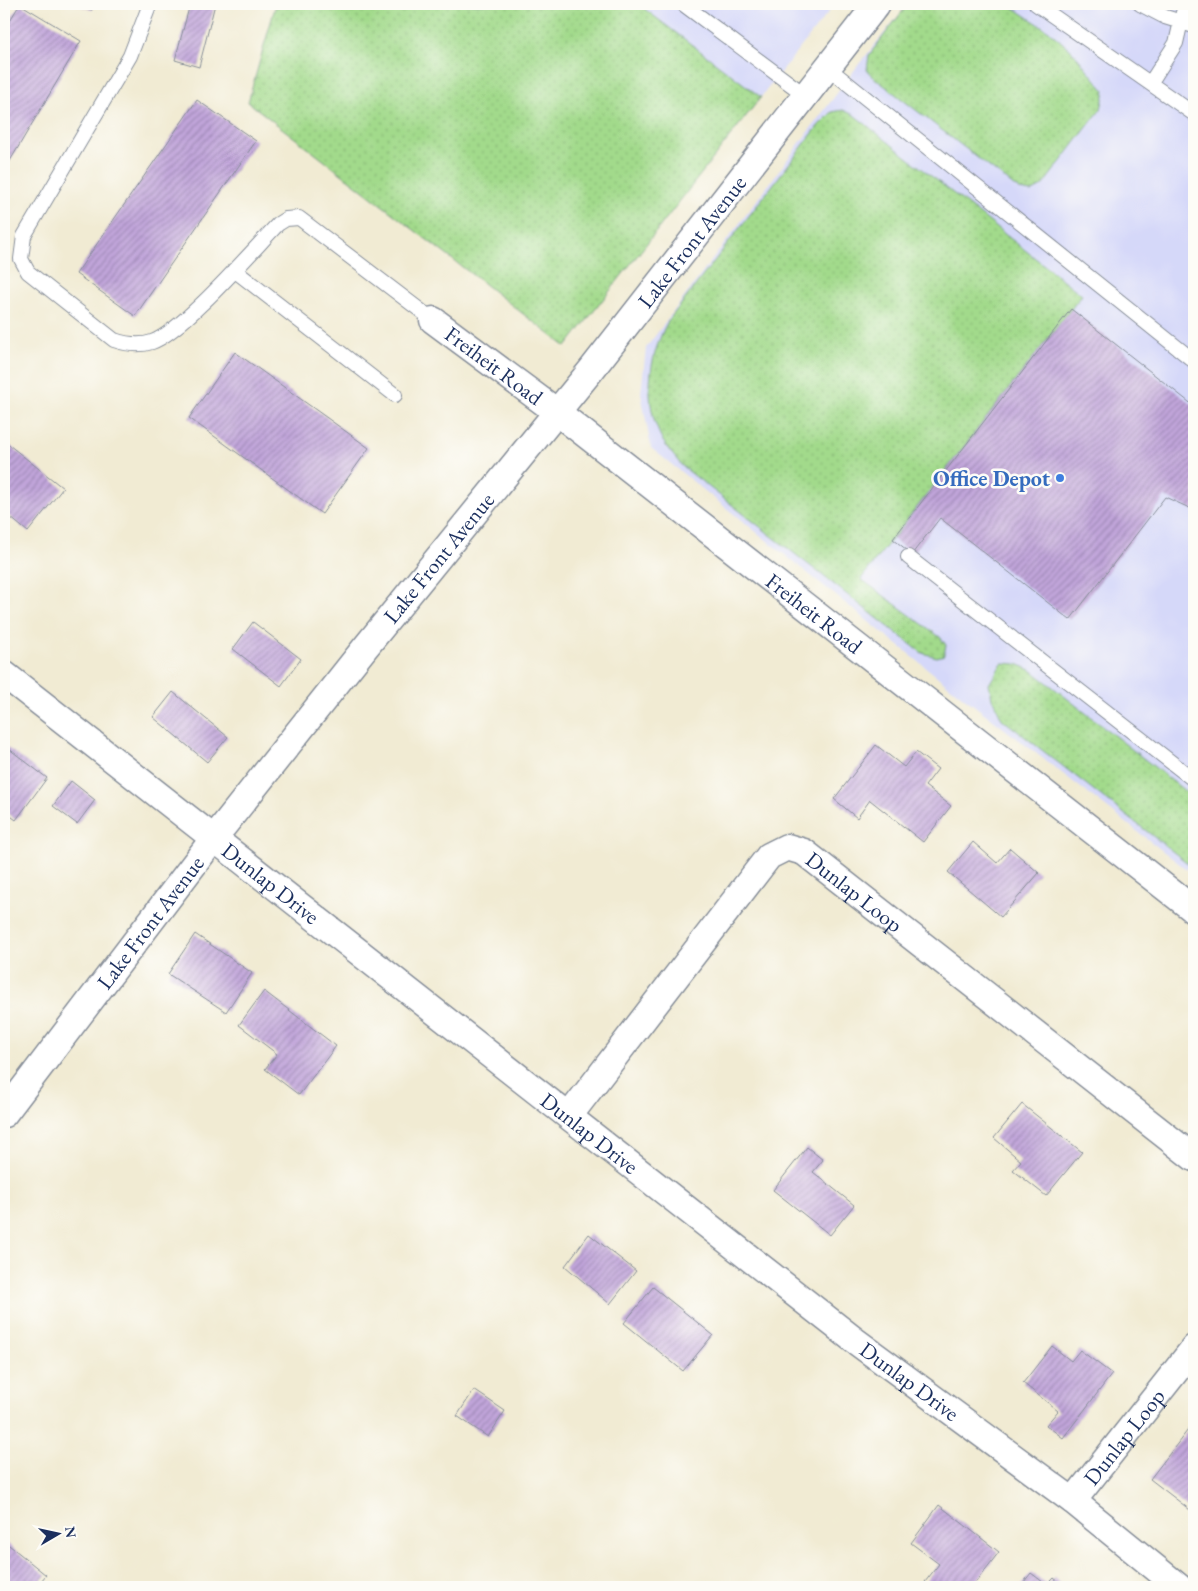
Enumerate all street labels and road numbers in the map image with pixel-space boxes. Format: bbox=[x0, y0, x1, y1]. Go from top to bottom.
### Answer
street label: Lake Front Avenue bbox=[631, 169, 753, 314]
street label: Freiheit Road bbox=[439, 319, 550, 412]
street label: Lake Front Avenue bbox=[376, 486, 501, 629]
street label: Freiheit Road bbox=[760, 566, 869, 661]
street label: Dunlap Drive bbox=[216, 836, 326, 931]
street label: Dunlap Loop bbox=[800, 844, 909, 939]
street label: Lake Front Avenue bbox=[90, 849, 210, 995]
street label: Dunlap Drive bbox=[535, 1085, 645, 1181]
street label: Dunlap Drive bbox=[854, 1335, 966, 1427]
street label: Dunlap Loop bbox=[1077, 1382, 1171, 1491]

